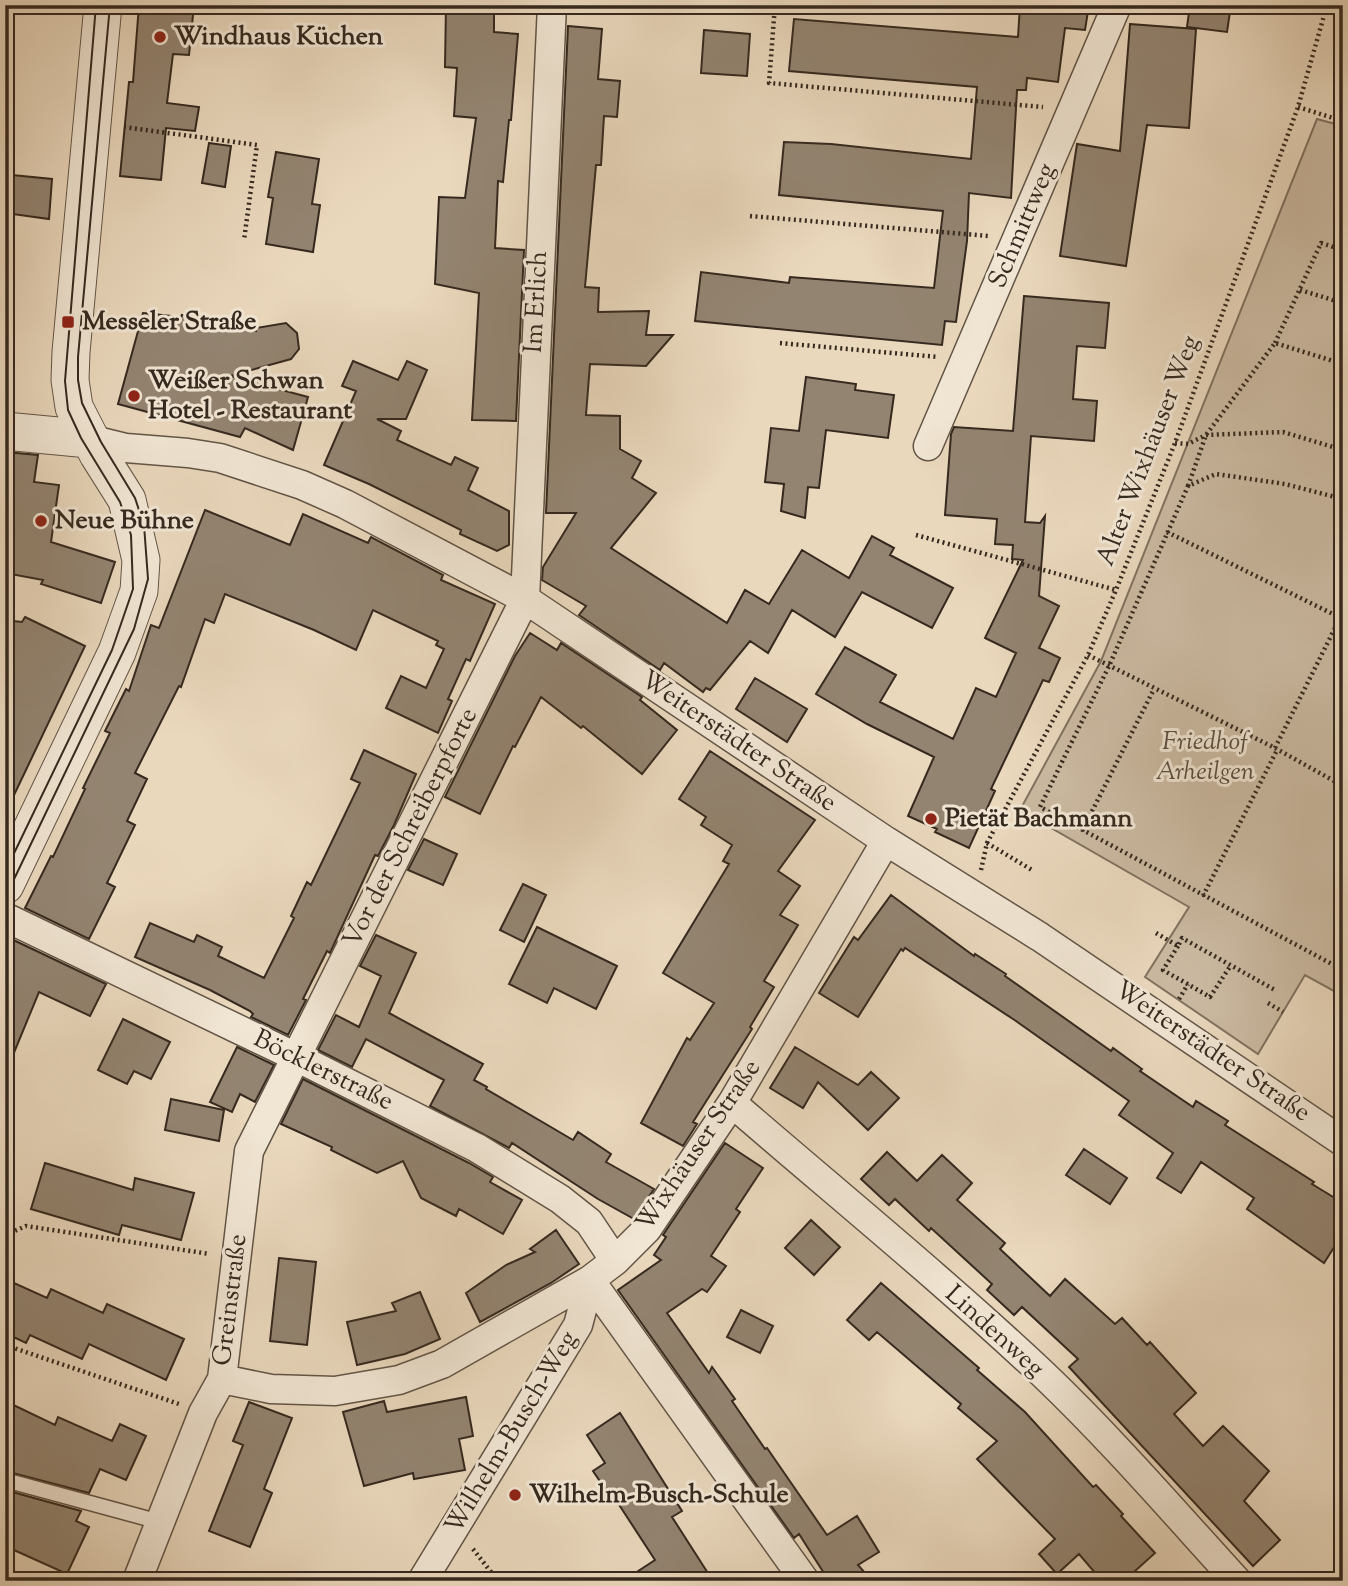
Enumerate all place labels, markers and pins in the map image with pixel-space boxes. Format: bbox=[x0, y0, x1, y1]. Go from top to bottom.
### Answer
place label: Windhaus Küchen bbox=[174, 19, 384, 56]
marker: Windhaus Küchen bbox=[152, 29, 168, 45]
place label: Messeler Straße bbox=[82, 304, 256, 341]
marker: Messeler Straße bbox=[60, 314, 76, 330]
place label: Weißer Schwan Hotel - Restaurant bbox=[148, 363, 352, 430]
marker: Weißer Schwan Hotel - Restaurant bbox=[126, 388, 142, 404]
place label: Neue Bühne bbox=[55, 503, 194, 540]
marker: Neue Bühne bbox=[33, 513, 49, 529]
place label: Pietät Bachmann bbox=[945, 801, 1133, 838]
marker: Pietät Bachmann bbox=[923, 811, 939, 827]
place label: Wilhelm-Busch-Schule bbox=[529, 1477, 789, 1514]
marker: Wilhelm-Busch-Schule bbox=[507, 1487, 523, 1503]

